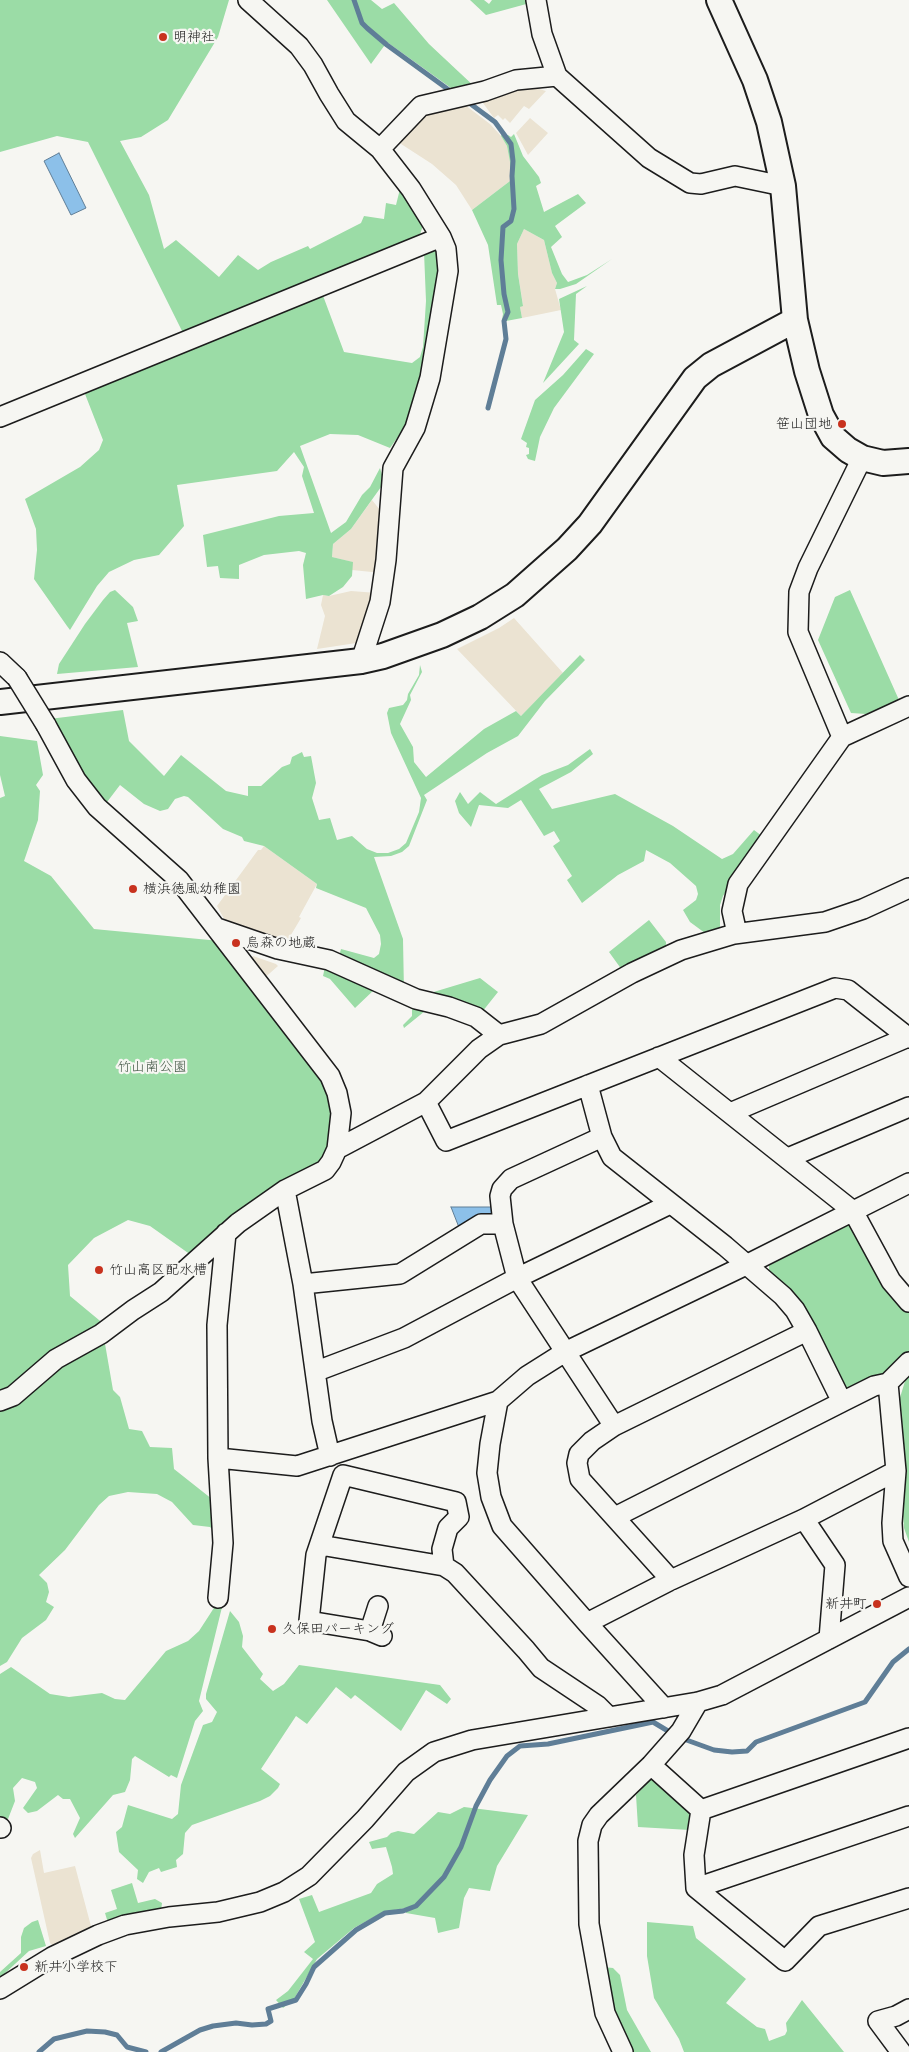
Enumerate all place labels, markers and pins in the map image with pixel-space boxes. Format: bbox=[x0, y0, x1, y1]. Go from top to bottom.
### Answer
place label: 明神社 bbox=[173, 29, 215, 45]
marker: 明神社 bbox=[157, 31, 169, 43]
place label: 笹山団地 bbox=[776, 416, 832, 432]
marker: 笹山団地 bbox=[836, 418, 848, 430]
place label: 横浜徳風幼稚園 bbox=[143, 881, 241, 897]
marker: 横浜徳風幼稚園 bbox=[127, 883, 139, 895]
place label: 烏森の地蔵 bbox=[246, 935, 316, 951]
marker: 烏森の地蔵 bbox=[230, 937, 242, 949]
place label: 竹山高区配水槽 bbox=[109, 1262, 207, 1278]
marker: 竹山高区配水槽 bbox=[93, 1264, 105, 1276]
place label: 新井町 bbox=[825, 1596, 867, 1612]
marker: 新井町 bbox=[871, 1598, 883, 1610]
place label: 久保田パーキング bbox=[282, 1621, 394, 1637]
marker: 久保田パーキング bbox=[266, 1623, 278, 1635]
place label: 新井小学校下 bbox=[34, 1959, 118, 1975]
marker: 新井小学校下 bbox=[18, 1961, 30, 1973]

